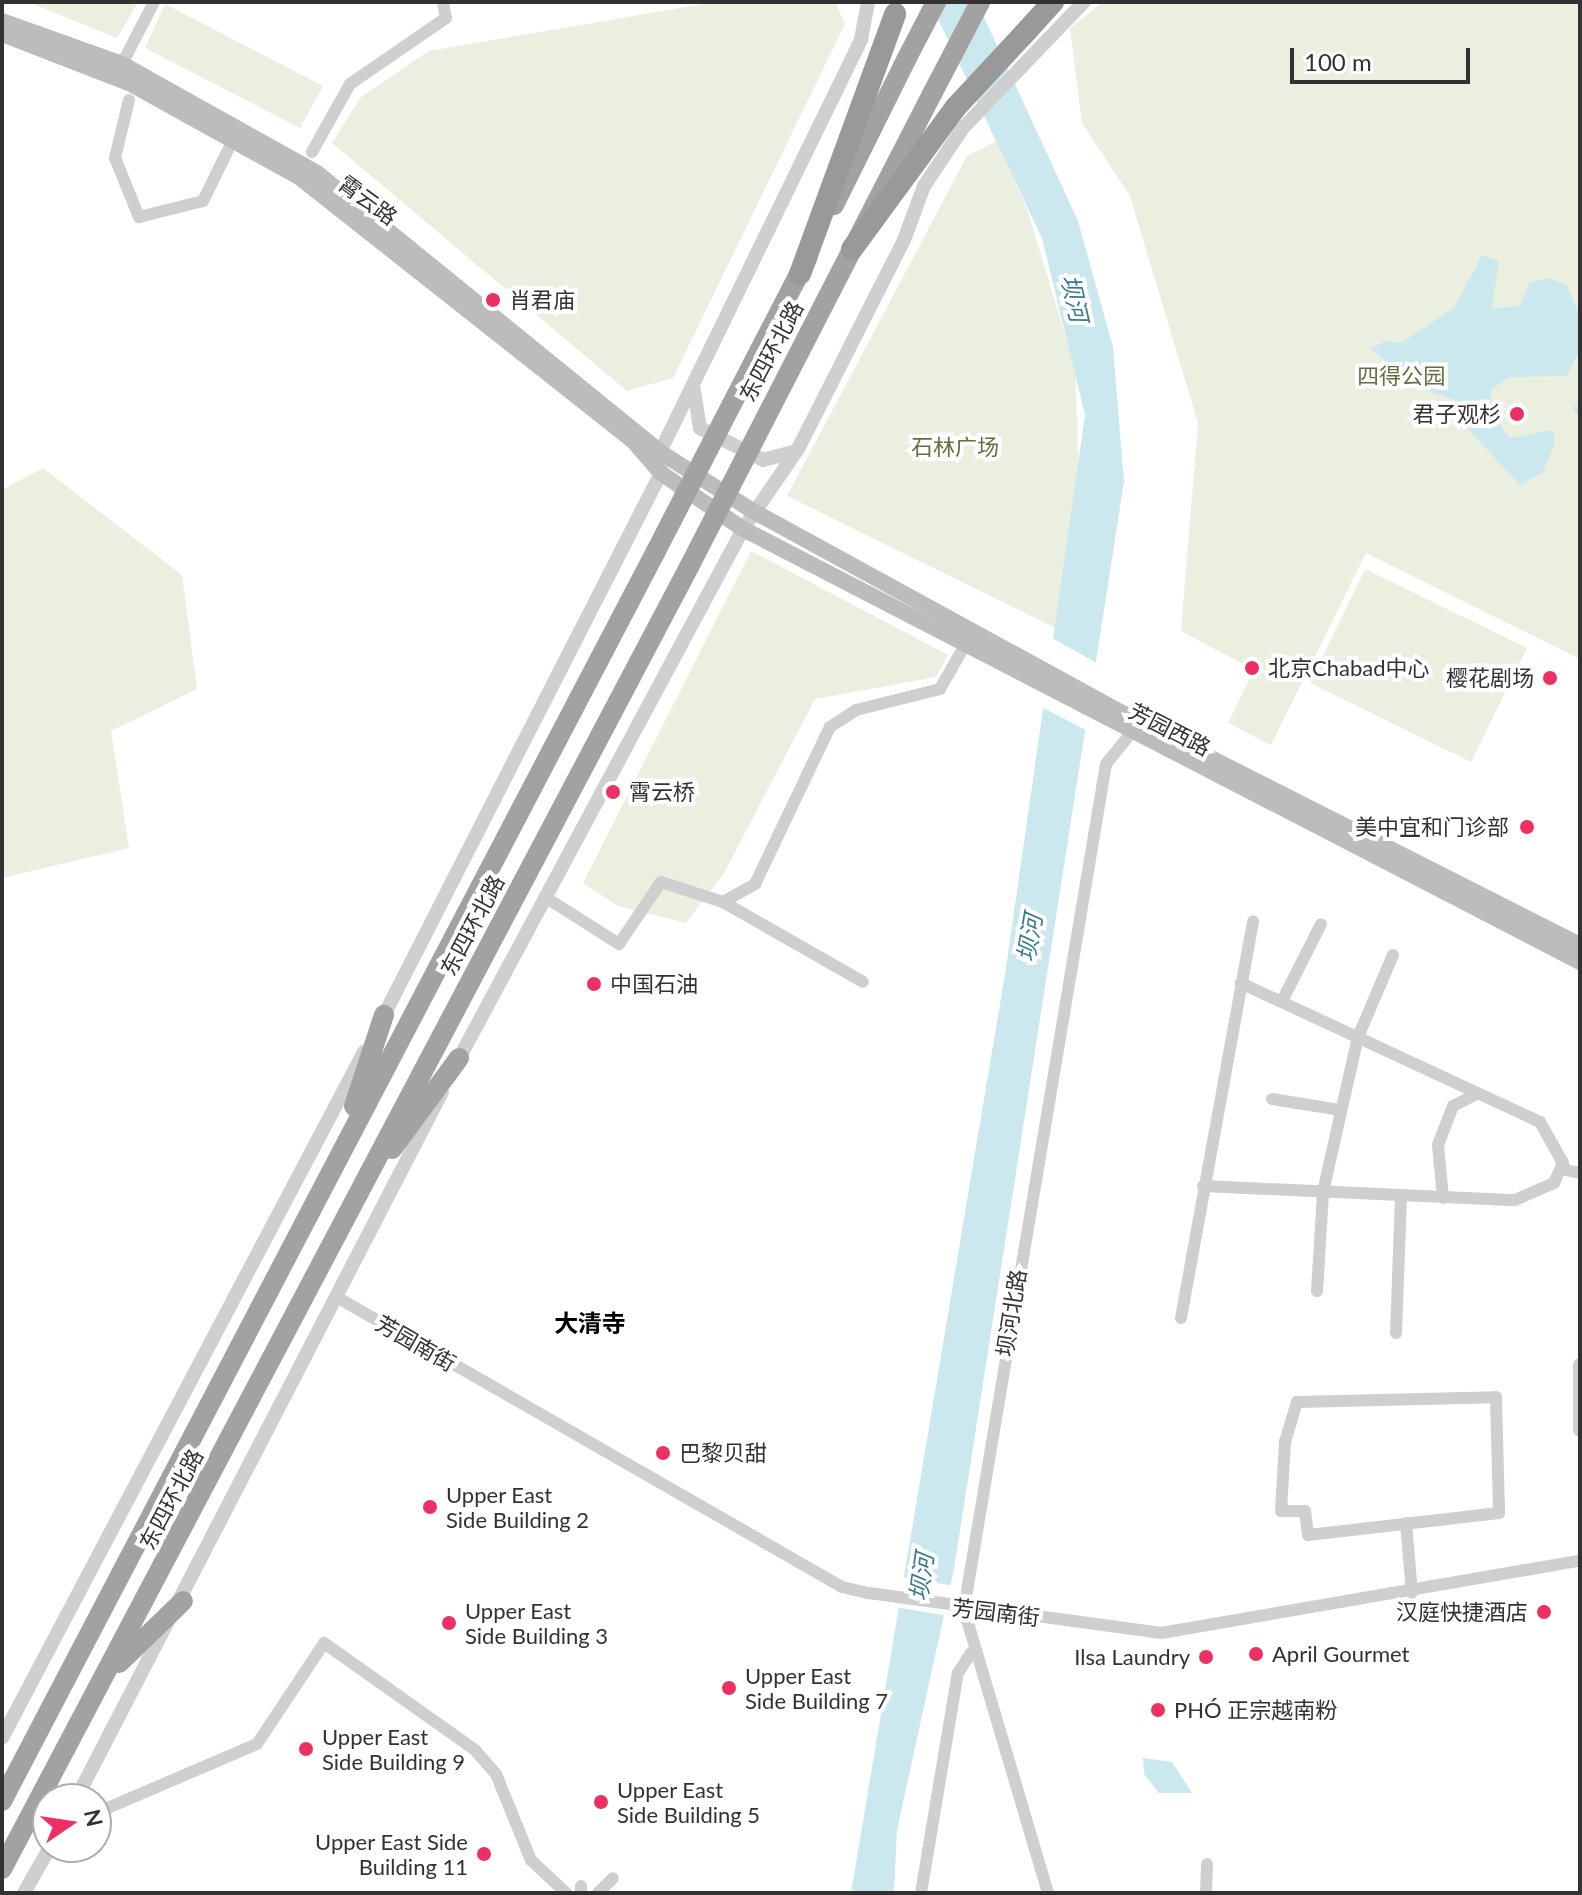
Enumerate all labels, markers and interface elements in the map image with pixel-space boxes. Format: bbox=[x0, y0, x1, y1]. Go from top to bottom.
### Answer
scale bar bbox=[1294, 32, 1474, 82]
text: 100 m bbox=[1304, 47, 1372, 76]
street label: 霄云路 bbox=[334, 170, 402, 230]
water label: 坝河 bbox=[1056, 271, 1094, 325]
place label: 肖君庙 bbox=[509, 287, 575, 313]
marker: 肖君庙 bbox=[484, 291, 502, 309]
street label: 东四环北路 bbox=[734, 296, 808, 406]
park label: 四得公园 bbox=[1357, 363, 1445, 389]
place label: 君子观杉 bbox=[1413, 401, 1501, 427]
marker: 君子观杉 bbox=[1508, 405, 1526, 423]
park label: 石林广场 bbox=[911, 434, 999, 460]
place label: 北京Chabad中心 bbox=[1268, 655, 1429, 681]
marker: 北京Chabad中心 bbox=[1243, 659, 1261, 677]
place label: 樱花剧场 bbox=[1446, 665, 1534, 691]
marker: 樱花剧场 bbox=[1541, 669, 1559, 687]
street label: 芳园西路 bbox=[1125, 697, 1215, 761]
place label: 霄云桥 bbox=[629, 779, 695, 805]
marker: 霄云桥 bbox=[604, 783, 622, 801]
place label: 美中宜和门诊部 bbox=[1355, 814, 1509, 840]
marker: 美中宜和门诊部 bbox=[1516, 816, 1538, 838]
street label: 东四环北路 bbox=[435, 870, 509, 980]
water label: 坝河 bbox=[1011, 912, 1047, 964]
place label: 中国石油 bbox=[610, 971, 698, 997]
marker: 中国石油 bbox=[585, 975, 603, 993]
street label: 坝河北路 bbox=[991, 1267, 1031, 1359]
district label: 大清寺 bbox=[554, 1309, 626, 1337]
street label: 芳园南街 bbox=[371, 1310, 461, 1376]
place label: 巴黎贝甜 bbox=[679, 1440, 767, 1466]
street label: 东四环北路 bbox=[134, 1444, 208, 1554]
marker: 巴黎贝甜 bbox=[654, 1444, 672, 1462]
place label: Upper East Side Building 2 bbox=[446, 1481, 589, 1532]
marker: Upper East Side Building 2 bbox=[421, 1498, 439, 1516]
water label: 坝河 bbox=[903, 1551, 939, 1603]
street label: 芳园南街 bbox=[951, 1594, 1041, 1630]
place label: Upper East Side Building 3 bbox=[465, 1597, 608, 1648]
place label: 汉庭快捷酒店 bbox=[1396, 1599, 1528, 1625]
marker: 汉庭快捷酒店 bbox=[1535, 1603, 1553, 1621]
marker: Upper East Side Building 3 bbox=[440, 1614, 458, 1632]
place label: April Gourmet bbox=[1272, 1641, 1409, 1667]
place label: Ilsa Laundry bbox=[1074, 1644, 1190, 1670]
marker: April Gourmet bbox=[1247, 1645, 1265, 1663]
marker: Ilsa Laundry bbox=[1197, 1648, 1215, 1666]
place label: Upper East Side Building 7 bbox=[745, 1662, 888, 1714]
marker: Upper East Side Building 7 bbox=[720, 1679, 738, 1697]
place label: PHÓ 正宗越南粉 bbox=[1174, 1697, 1337, 1723]
marker: PHÓ 正宗越南粉 bbox=[1149, 1701, 1167, 1719]
place label: Upper East Side Building 9 bbox=[322, 1723, 465, 1774]
marker: Upper East Side Building 9 bbox=[297, 1740, 315, 1758]
place label: Upper East Side Building 5 bbox=[617, 1776, 760, 1828]
north arrow bbox=[32, 1783, 112, 1863]
marker: Upper East Side Building 5 bbox=[592, 1793, 610, 1811]
text: N bbox=[79, 1807, 109, 1829]
place label: Upper East Side Building 11 bbox=[315, 1828, 468, 1880]
marker: Upper East Side Building 11 bbox=[475, 1845, 493, 1863]

